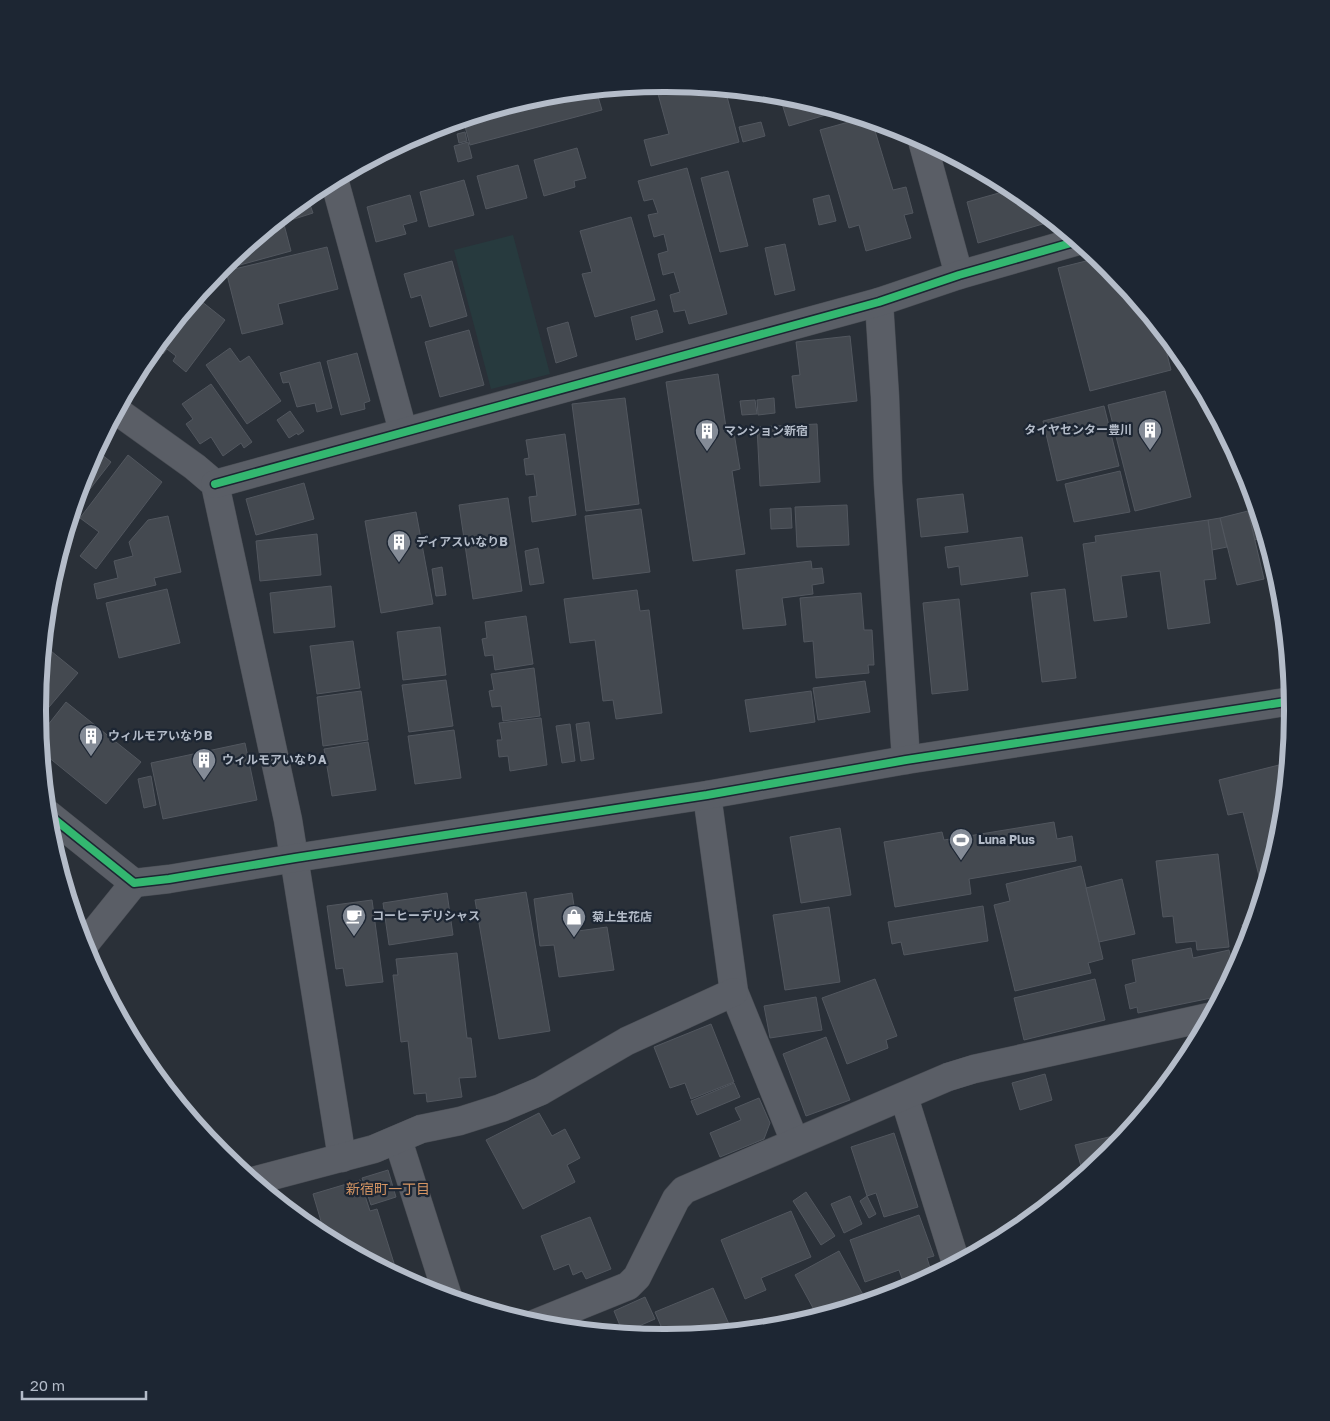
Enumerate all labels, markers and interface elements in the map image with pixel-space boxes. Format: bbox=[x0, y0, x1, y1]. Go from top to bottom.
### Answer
building icon: タイヤセンター豊川 bbox=[1137, 417, 1163, 451]
building icon: マンション新宿 bbox=[694, 418, 720, 452]
place label: タイヤセンター豊川 bbox=[1024, 422, 1132, 437]
place label: マンション新宿 bbox=[724, 423, 808, 438]
building icon: ディアスいなりB bbox=[386, 529, 412, 563]
place label: ディアスいなりB bbox=[416, 534, 508, 549]
building icon: ウィルモアいなりB bbox=[78, 723, 104, 757]
place label: ウィルモアいなりB bbox=[108, 728, 213, 743]
building icon: ウィルモアいなりA bbox=[191, 747, 217, 781]
place label: ウィルモアいなりA bbox=[222, 752, 327, 767]
sports icon: Luna Plus bbox=[948, 827, 974, 861]
place label: Luna Plus bbox=[978, 832, 1035, 847]
cafe icon: コーヒーデリシャス bbox=[341, 903, 367, 937]
shop icon: 菊上生花店 bbox=[561, 904, 587, 938]
place label: コーヒーデリシャス bbox=[372, 908, 480, 923]
place label: 菊上生花店 bbox=[592, 909, 652, 924]
district label: 新宿町一丁目 bbox=[346, 1180, 430, 1197]
scale bar bbox=[22, 1368, 146, 1400]
text: 20 m bbox=[30, 1376, 65, 1394]

